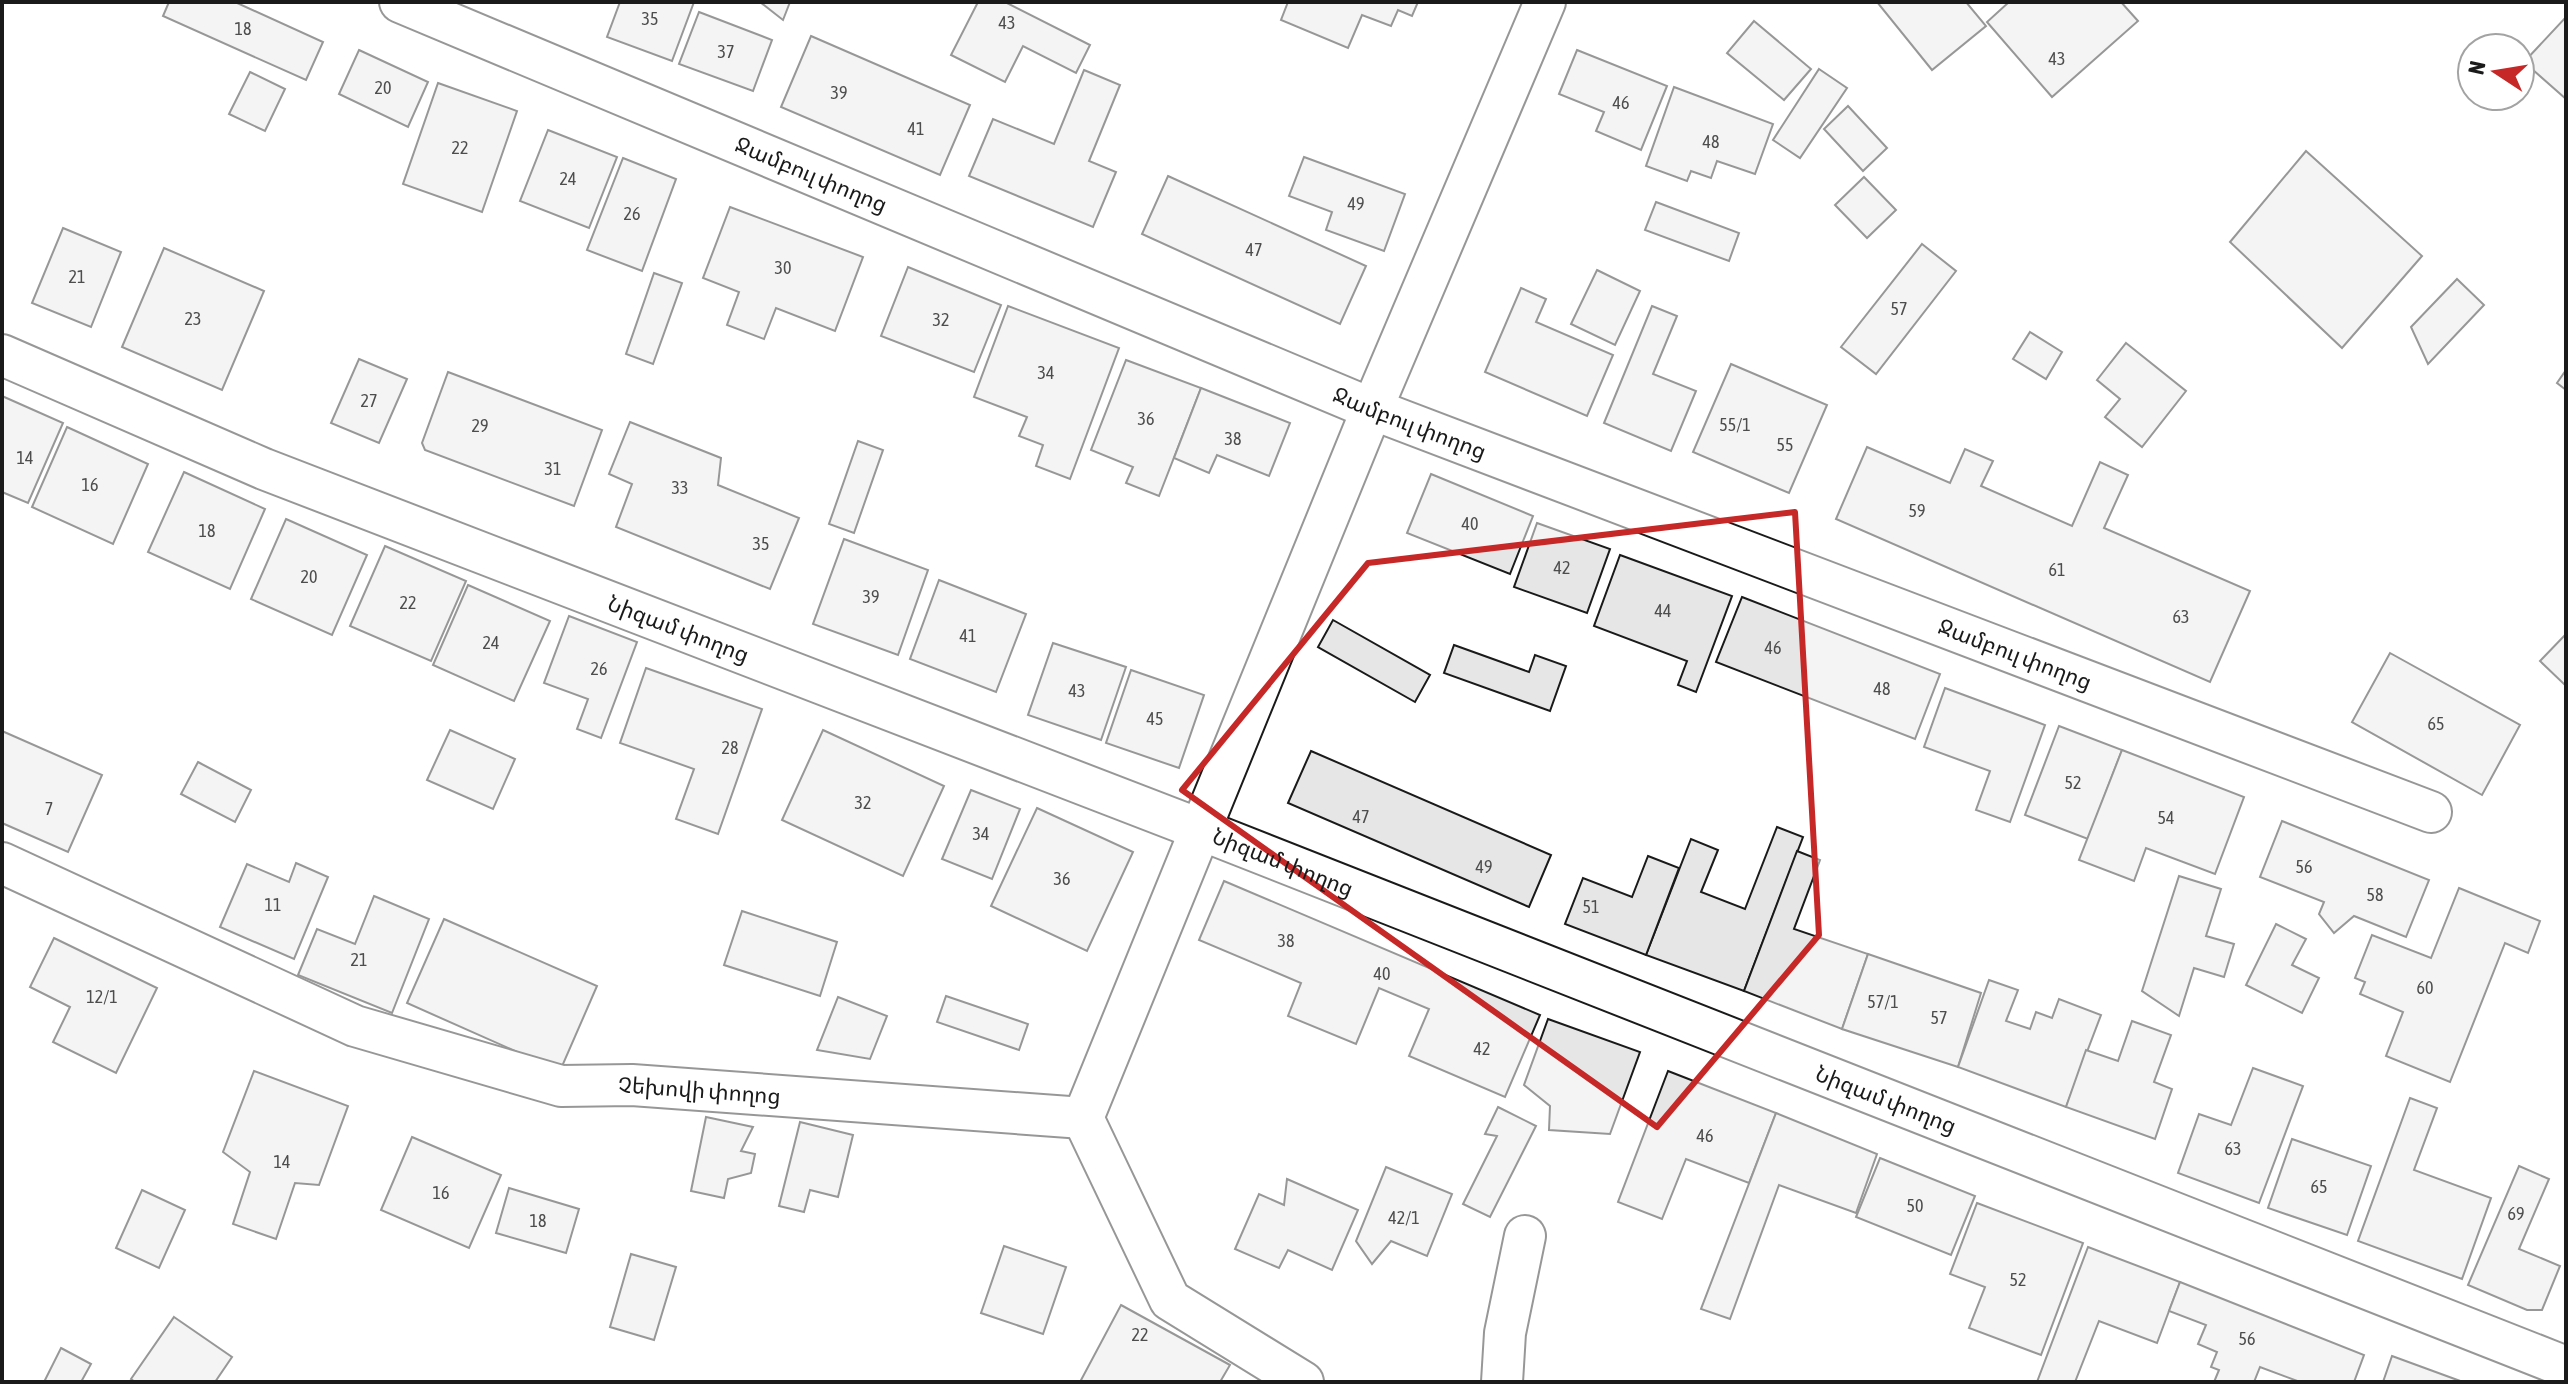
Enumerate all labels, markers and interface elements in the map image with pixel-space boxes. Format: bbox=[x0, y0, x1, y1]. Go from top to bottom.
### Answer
house number: 35 bbox=[642, 8, 658, 29]
house number: 43 bbox=[999, 12, 1015, 33]
house number: 18 bbox=[235, 18, 251, 39]
north arrow bbox=[2456, 32, 2536, 112]
house number: 37 bbox=[718, 41, 734, 62]
house number: 43 bbox=[2049, 48, 2065, 69]
text: N bbox=[2462, 59, 2491, 77]
house number: 20 bbox=[375, 77, 391, 98]
house number: 39 bbox=[831, 82, 847, 103]
house number: 46 bbox=[1613, 92, 1629, 113]
house number: 41 bbox=[908, 118, 924, 139]
street label: Ջամբուլ փողոց bbox=[732, 131, 891, 218]
house number: 48 bbox=[1703, 131, 1719, 152]
house number: 22 bbox=[452, 137, 468, 158]
house number: 24 bbox=[560, 168, 576, 189]
house number: 49 bbox=[1348, 193, 1364, 214]
house number: 26 bbox=[624, 203, 640, 224]
house number: 47 bbox=[1246, 239, 1262, 260]
house number: 30 bbox=[775, 257, 791, 278]
house number: 21 bbox=[69, 266, 85, 287]
house number: 57 bbox=[1891, 298, 1907, 319]
house number: 23 bbox=[185, 308, 201, 329]
house number: 32 bbox=[933, 309, 949, 330]
house number: 34 bbox=[1038, 362, 1054, 383]
street label: Ջամբուլ փողոց bbox=[1329, 381, 1490, 464]
house number: 27 bbox=[361, 390, 377, 411]
house number: 36 bbox=[1138, 408, 1154, 429]
house number: 55/1 bbox=[1719, 414, 1751, 435]
house number: 29 bbox=[472, 415, 488, 436]
house number: 38 bbox=[1225, 428, 1241, 449]
house number: 55 bbox=[1777, 434, 1793, 455]
house number: 14 bbox=[17, 447, 33, 468]
house number: 31 bbox=[545, 458, 561, 479]
house number: 16 bbox=[82, 474, 98, 495]
house number: 33 bbox=[672, 477, 688, 498]
house number: 59 bbox=[1909, 500, 1925, 521]
house number: 40 bbox=[1462, 513, 1478, 534]
house number: 18 bbox=[199, 520, 215, 541]
house number: 35 bbox=[753, 533, 769, 554]
house number: 42 bbox=[1554, 557, 1570, 578]
house number: 61 bbox=[2049, 559, 2065, 580]
house number: 20 bbox=[301, 566, 317, 587]
house number: 39 bbox=[863, 586, 879, 607]
street label: Նիզամ փողոց bbox=[604, 590, 753, 668]
house number: 22 bbox=[400, 592, 416, 613]
house number: 44 bbox=[1655, 600, 1671, 621]
house number: 63 bbox=[2173, 606, 2189, 627]
street label: Ջամբուլ փողոց bbox=[1935, 613, 2096, 695]
house number: 41 bbox=[960, 625, 976, 646]
house number: 24 bbox=[483, 632, 499, 653]
house number: 46 bbox=[1765, 637, 1781, 658]
house number: 26 bbox=[591, 658, 607, 679]
house number: 48 bbox=[1874, 678, 1890, 699]
house number: 43 bbox=[1069, 680, 1085, 701]
house number: 45 bbox=[1147, 708, 1163, 729]
house number: 65 bbox=[2428, 713, 2444, 734]
house number: 28 bbox=[722, 737, 738, 758]
house number: 52 bbox=[2065, 772, 2081, 793]
house number: 32 bbox=[855, 792, 871, 813]
house number: 7 bbox=[45, 798, 53, 819]
house number: 47 bbox=[1353, 806, 1369, 827]
house number: 54 bbox=[2158, 807, 2174, 828]
house number: 34 bbox=[973, 823, 989, 844]
street label: Նիզամ փողոց bbox=[1209, 823, 1357, 902]
house number: 49 bbox=[1476, 856, 1492, 877]
house number: 56 bbox=[2296, 856, 2312, 877]
house number: 36 bbox=[1054, 868, 1070, 889]
house number: 58 bbox=[2367, 884, 2383, 905]
house number: 11 bbox=[265, 894, 281, 915]
house number: 51 bbox=[1583, 896, 1599, 917]
house number: 38 bbox=[1278, 930, 1294, 951]
house number: 21 bbox=[351, 949, 367, 970]
house number: 40 bbox=[1374, 963, 1390, 984]
house number: 60 bbox=[2417, 977, 2433, 998]
house number: 12/1 bbox=[86, 986, 118, 1007]
house number: 57/1 bbox=[1867, 991, 1899, 1012]
house number: 57 bbox=[1931, 1007, 1947, 1028]
house number: 42 bbox=[1474, 1038, 1490, 1059]
street label: Նիզամ փողոց bbox=[1812, 1060, 1960, 1139]
street label: Չեխովի փողոց bbox=[618, 1072, 782, 1109]
house number: 46 bbox=[1697, 1125, 1713, 1146]
house number: 63 bbox=[2225, 1138, 2241, 1159]
house number: 14 bbox=[274, 1151, 290, 1172]
house number: 65 bbox=[2311, 1176, 2327, 1197]
house number: 16 bbox=[433, 1182, 449, 1203]
house number: 50 bbox=[1907, 1195, 1923, 1216]
house number: 69 bbox=[2508, 1203, 2524, 1224]
house number: 42/1 bbox=[1388, 1207, 1420, 1228]
house number: 18 bbox=[530, 1210, 546, 1231]
house number: 52 bbox=[2010, 1269, 2026, 1290]
house number: 22 bbox=[1132, 1324, 1148, 1345]
house number: 56 bbox=[2239, 1328, 2255, 1349]

